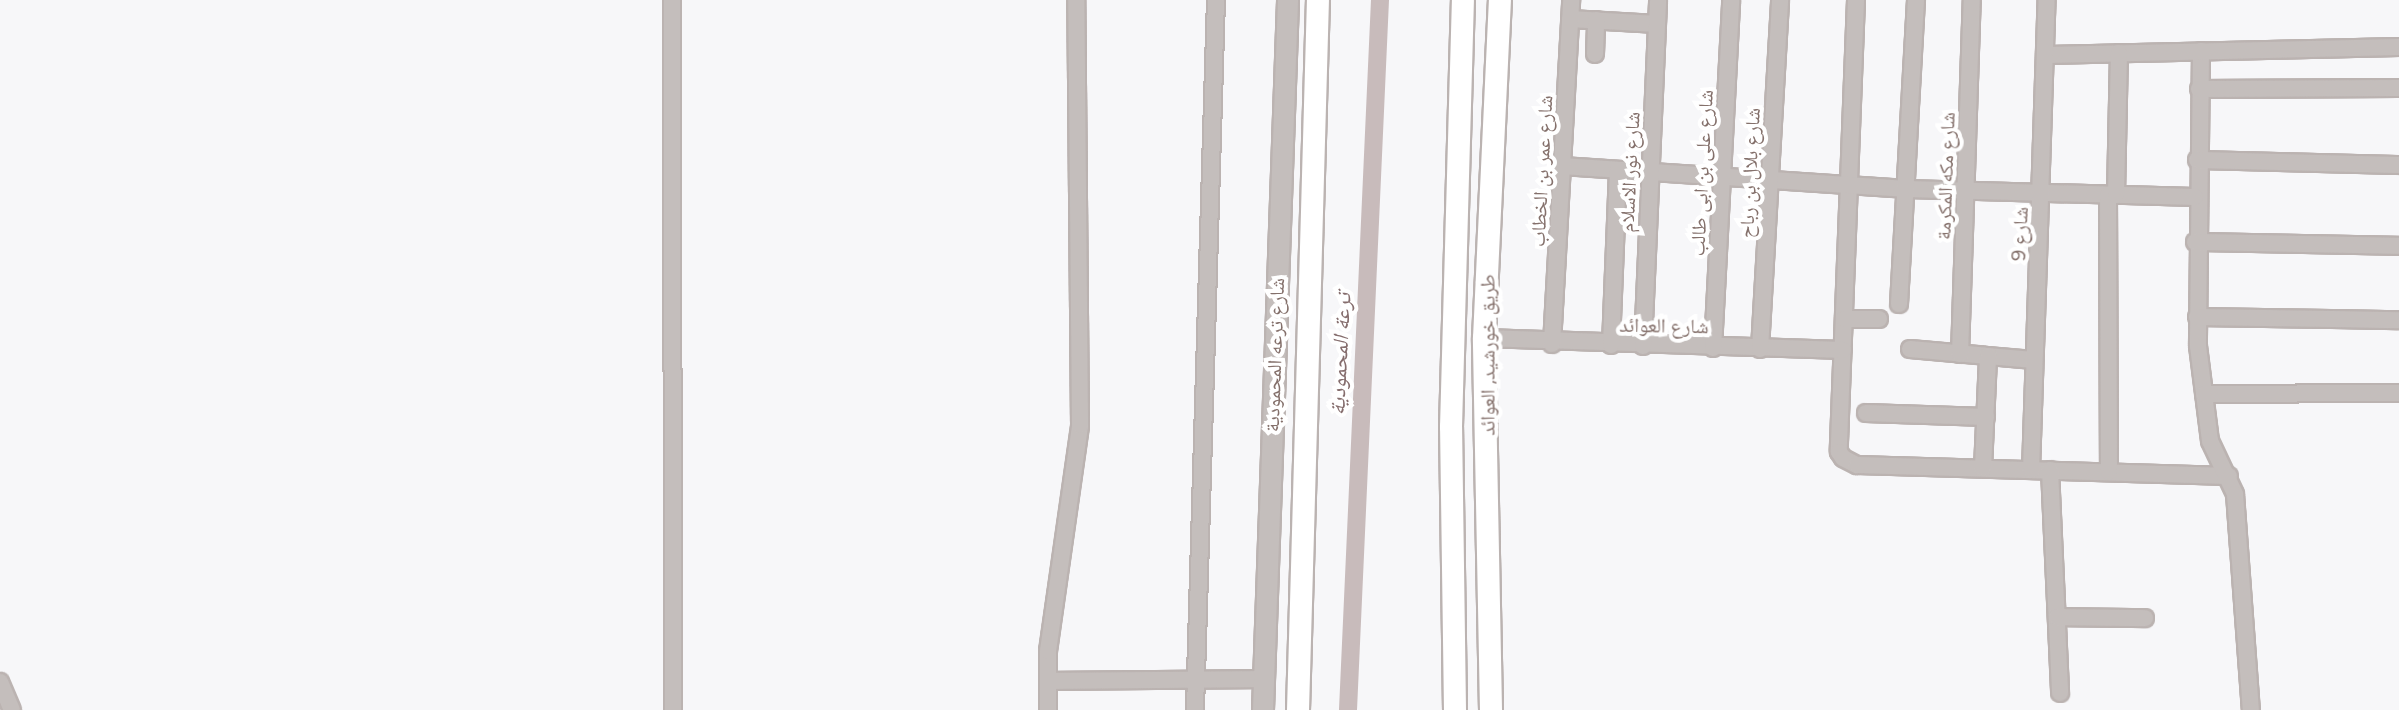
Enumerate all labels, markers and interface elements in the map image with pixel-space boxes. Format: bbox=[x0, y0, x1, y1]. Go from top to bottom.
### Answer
street label: شارع على بن ابى طالب bbox=[1686, 89, 1718, 257]
street label: شارع عمر بن الخطاب bbox=[1526, 95, 1558, 247]
street label: شارع بلال بن رباح bbox=[1735, 107, 1765, 239]
street label: شارع نور الاسلام bbox=[1615, 111, 1645, 233]
street label: شارع مكه المكرمة bbox=[1932, 112, 1960, 240]
street label: شارع 9 bbox=[2007, 206, 2033, 262]
street label: طريق خورشيد, العوائد bbox=[1476, 274, 1500, 436]
street label: شارع ترعه المحمودية bbox=[1260, 277, 1290, 433]
water label: ترعة المحمودية bbox=[1324, 292, 1356, 416]
street label: شارع العوائد bbox=[1619, 313, 1709, 339]

